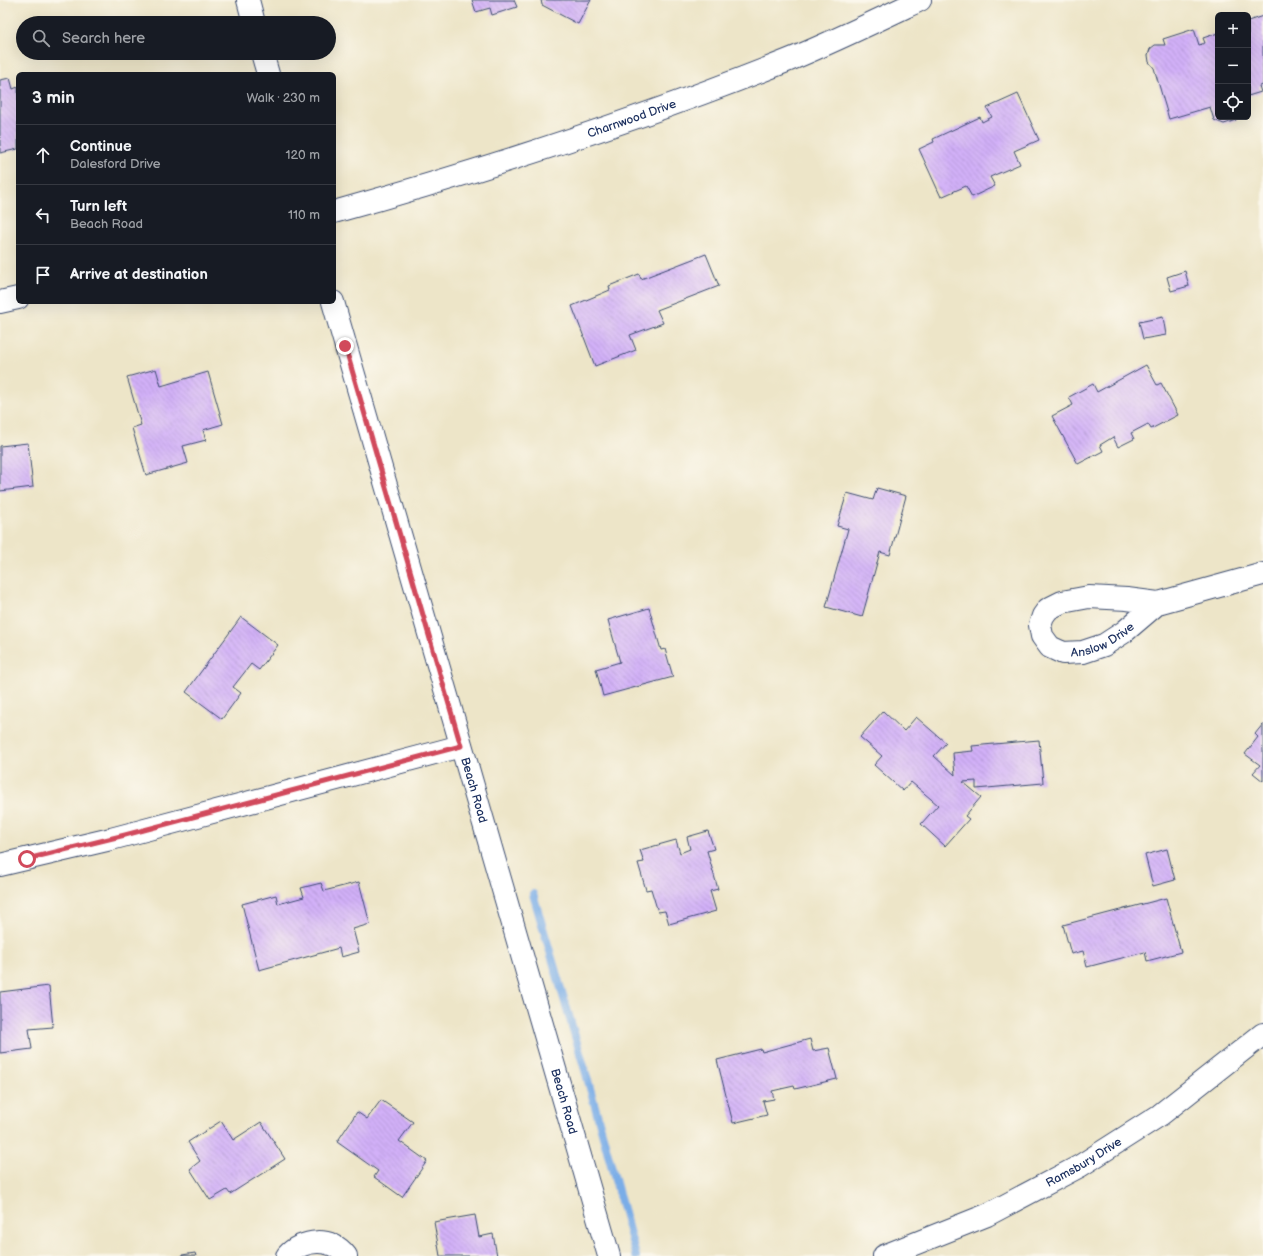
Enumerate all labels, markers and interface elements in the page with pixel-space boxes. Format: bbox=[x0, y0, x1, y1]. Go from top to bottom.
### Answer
map controls bbox=[1215, 12, 1251, 120]
button: + bbox=[1215, 12, 1251, 48]
search box bbox=[16, 16, 336, 60]
icon: search bbox=[30, 27, 52, 49]
text: Search here bbox=[62, 29, 145, 48]
button: − bbox=[1215, 48, 1251, 84]
button: locate bbox=[1215, 84, 1251, 120]
text: 3 min bbox=[32, 88, 75, 108]
text: Walk · 230 m bbox=[246, 90, 320, 106]
street label: Charnwood Drive bbox=[585, 96, 678, 141]
text: Continue bbox=[70, 137, 132, 156]
icon: ahead bbox=[32, 144, 54, 166]
text: 120 m bbox=[285, 147, 320, 163]
text: Dalesford Drive bbox=[70, 156, 160, 172]
text: Turn left bbox=[70, 197, 127, 216]
icon: left bbox=[32, 204, 54, 226]
text: 110 m bbox=[288, 207, 320, 223]
text: Beach Road bbox=[70, 216, 143, 232]
icon: arrive bbox=[32, 264, 54, 286]
text: Arrive at destination bbox=[70, 265, 208, 284]
route end bbox=[336, 337, 354, 355]
street label: Anslow Drive bbox=[1071, 619, 1137, 660]
street label: Beach Road bbox=[458, 755, 491, 825]
route start bbox=[18, 850, 36, 868]
street label: Beach Road bbox=[548, 1067, 581, 1136]
street label: Ramsbury Drive bbox=[1043, 1134, 1124, 1190]

